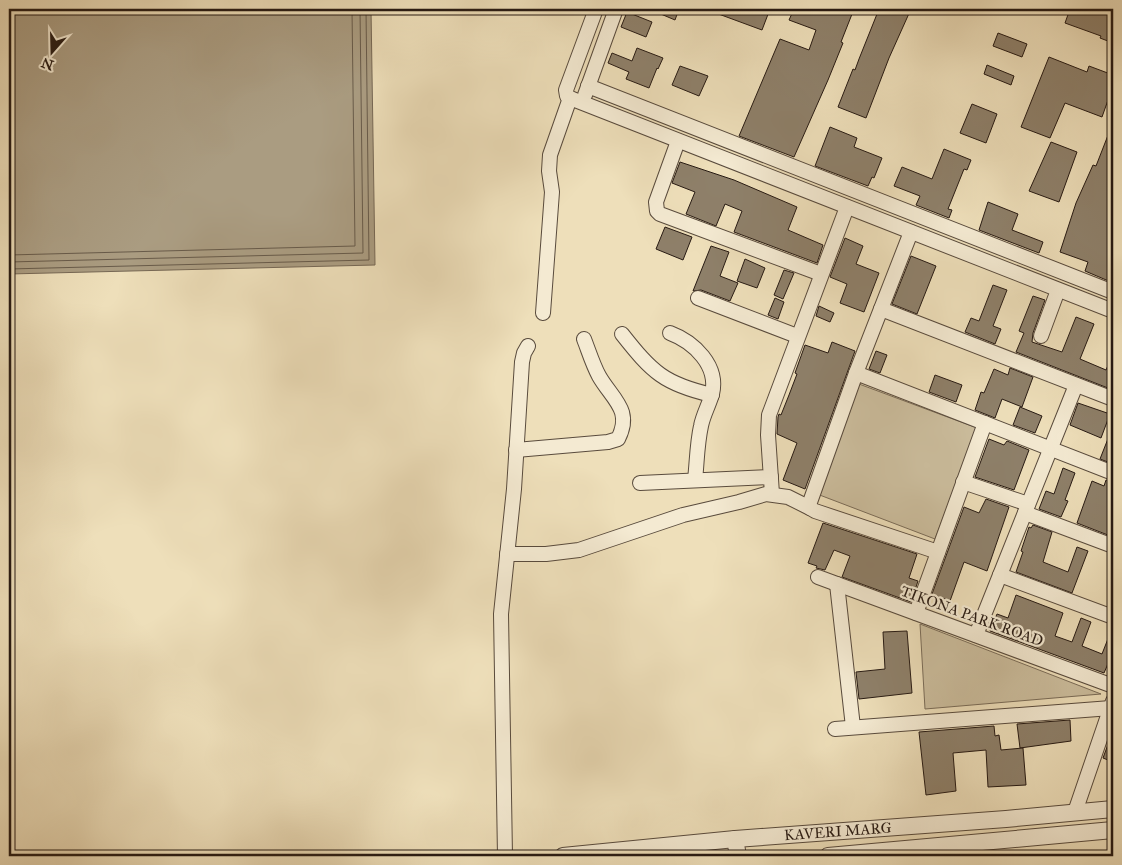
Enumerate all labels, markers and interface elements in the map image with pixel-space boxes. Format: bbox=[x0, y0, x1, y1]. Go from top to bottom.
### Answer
north arrow bbox=[28, 28, 78, 78]
text: N bbox=[39, 54, 56, 74]
street label: TIKONA PARK ROAD bbox=[898, 582, 1046, 650]
street label: KAVERI MARG bbox=[783, 818, 892, 844]

